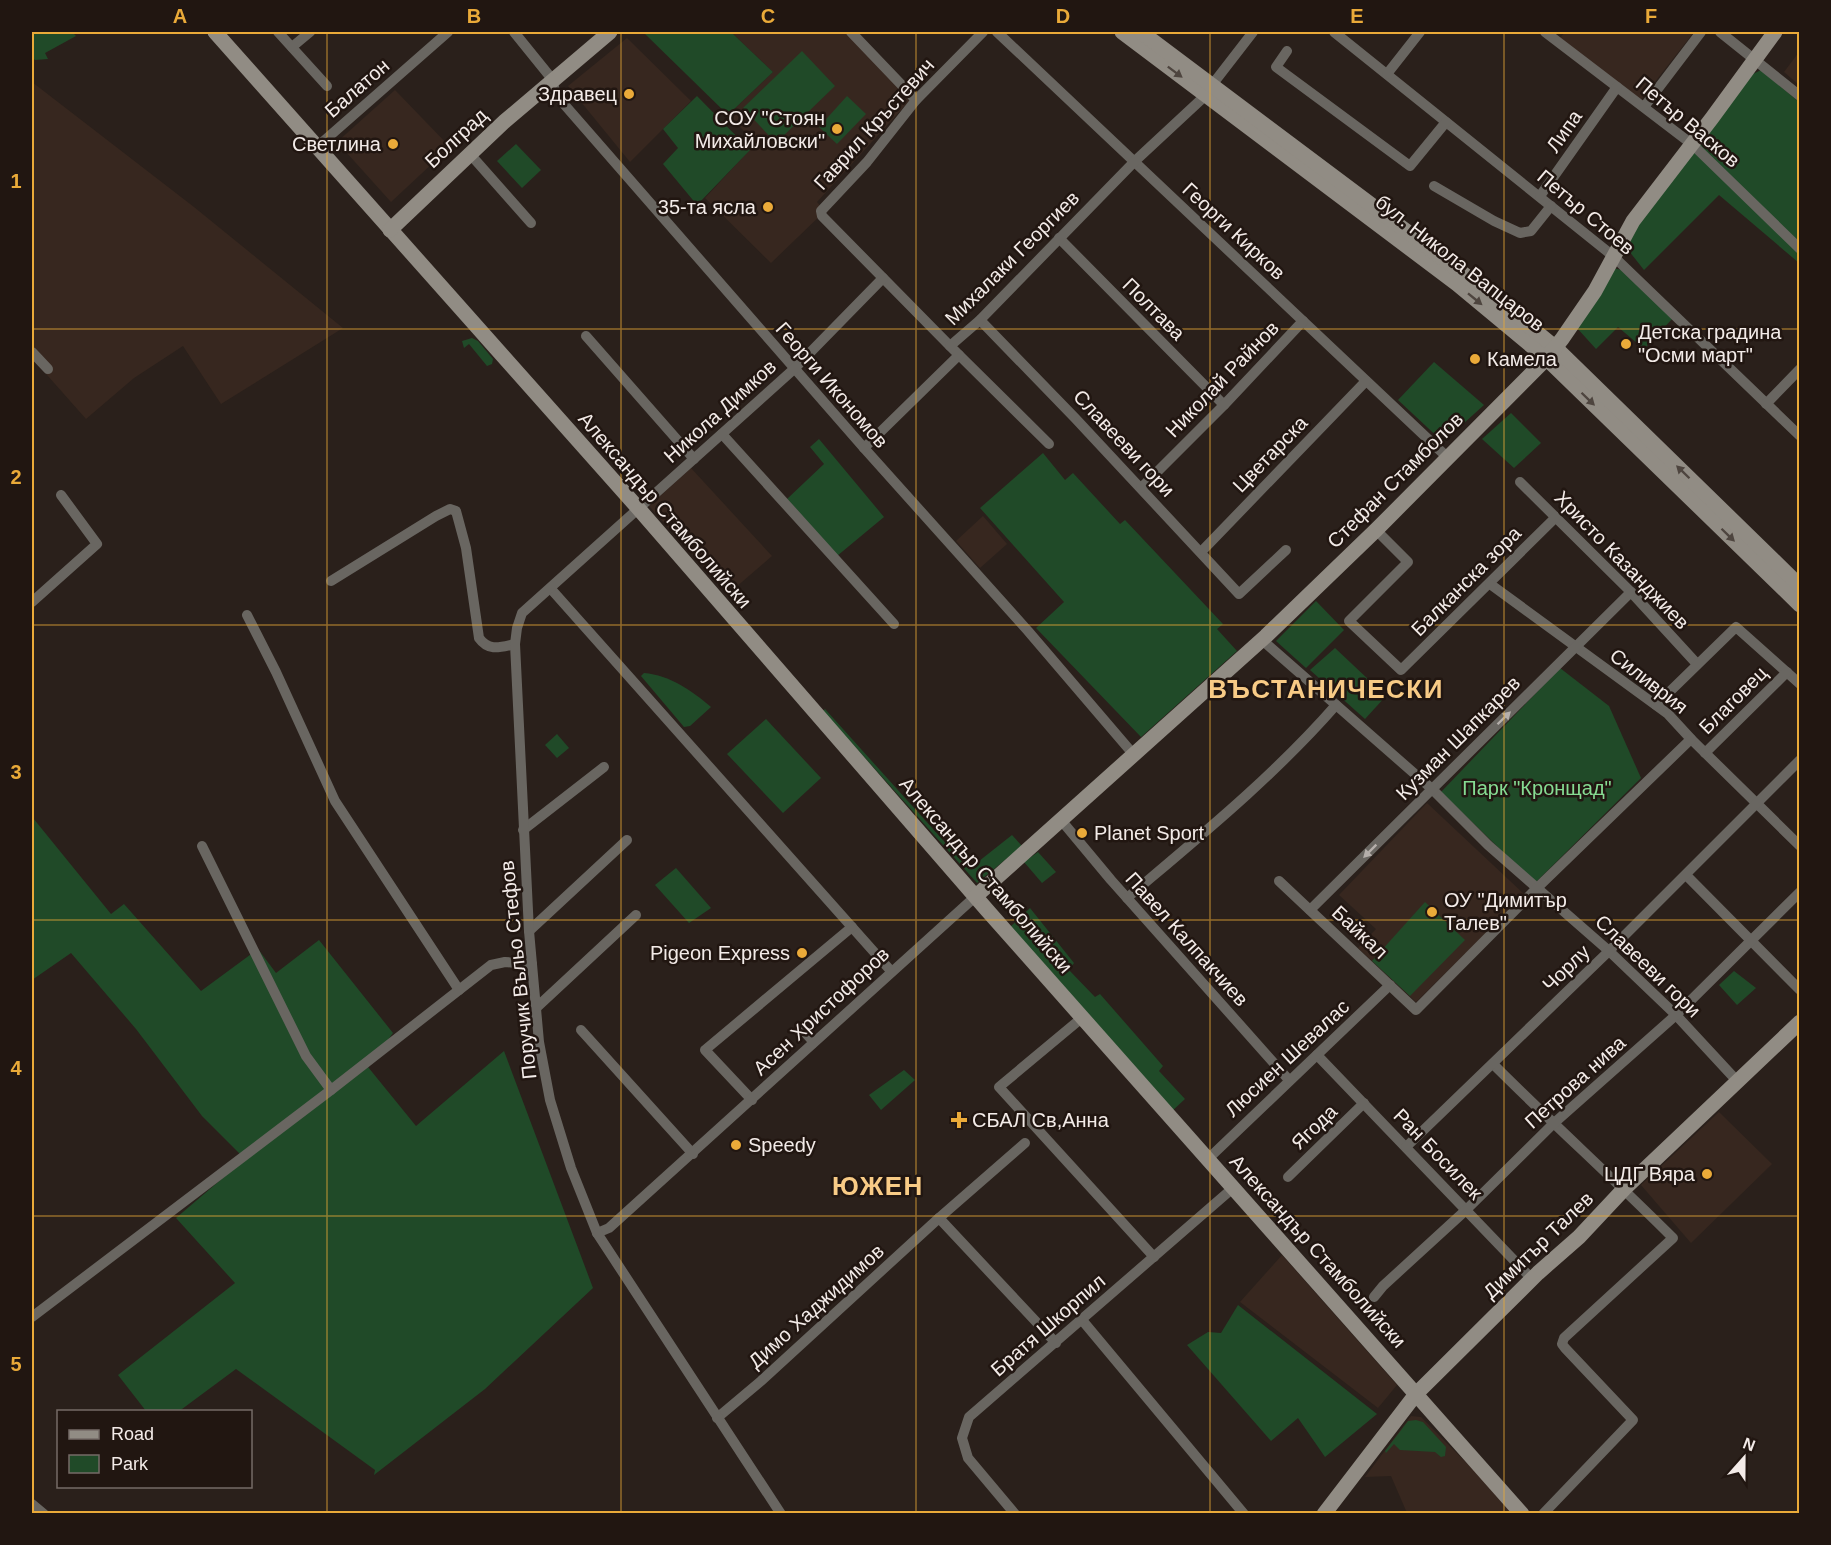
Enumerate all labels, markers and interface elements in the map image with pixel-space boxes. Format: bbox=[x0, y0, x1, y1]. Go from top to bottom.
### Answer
text: A bbox=[173, 5, 187, 27]
text: B bbox=[467, 5, 481, 27]
text: C bbox=[761, 5, 775, 27]
text: D bbox=[1056, 5, 1070, 27]
text: E bbox=[1350, 5, 1364, 27]
text: F bbox=[1645, 5, 1657, 27]
street label: Балатон bbox=[320, 54, 394, 122]
street label: Гаврил Кръстевич bbox=[809, 54, 939, 194]
one-way arrow bbox=[1167, 66, 1182, 78]
street label: Петър Васков bbox=[1632, 72, 1744, 172]
place label: Здравец bbox=[538, 83, 617, 105]
marker: Здравец bbox=[622, 87, 636, 101]
street label: Болград bbox=[420, 104, 492, 172]
street label: Липа bbox=[1542, 105, 1587, 156]
place label: СОУ "Стоян Михайловски" bbox=[695, 107, 825, 152]
marker: СОУ "Стоян Михайловски" bbox=[830, 122, 844, 136]
place label: Светлина bbox=[292, 133, 382, 155]
marker: Светлина bbox=[386, 137, 400, 151]
street label: Петър Стоев bbox=[1533, 165, 1639, 259]
text: 1 bbox=[10, 170, 22, 192]
street label: Георги Кирков bbox=[1178, 178, 1290, 284]
street label: Михалаки Георгиев bbox=[941, 187, 1083, 329]
street label: бул. Никола Вапцаров bbox=[1371, 190, 1549, 336]
place label: 35-та ясла bbox=[658, 196, 757, 218]
marker: 35-та ясла bbox=[761, 200, 775, 214]
street label: Полтава bbox=[1119, 274, 1190, 345]
one-way arrow bbox=[1468, 292, 1483, 304]
street label: Николай Райнов bbox=[1161, 316, 1283, 442]
street label: Георги Икономов bbox=[772, 318, 892, 452]
place label: Детска градина "Осми март" bbox=[1638, 321, 1782, 366]
marker: Детска градина "Осми март" bbox=[1619, 337, 1633, 351]
place label: Камела bbox=[1487, 348, 1558, 370]
marker: Камела bbox=[1468, 352, 1482, 366]
street label: Никола Димков bbox=[660, 355, 780, 467]
street label: Славееви гори bbox=[1069, 385, 1179, 501]
one-way arrow bbox=[1581, 392, 1596, 406]
street label: Александър Стамболийски bbox=[574, 408, 756, 612]
street label: Стефан Стамболов bbox=[1323, 408, 1467, 552]
street label: Цветарска bbox=[1228, 411, 1312, 497]
one-way arrow bbox=[1676, 465, 1690, 479]
text: 2 bbox=[10, 466, 22, 488]
street label: Христо Казанджиев bbox=[1550, 486, 1694, 634]
street label: Балканска зора bbox=[1407, 521, 1526, 640]
one-way arrow bbox=[1720, 528, 1734, 542]
street label: Силиврия bbox=[1606, 644, 1692, 718]
street label: Благовец bbox=[1695, 662, 1771, 738]
street label: Кузман Шапкарев bbox=[1392, 672, 1524, 804]
district label: ВЪСТАНИЧЕСКИ bbox=[1208, 674, 1444, 704]
one-way arrow bbox=[1497, 712, 1511, 726]
text: 3 bbox=[10, 761, 22, 783]
street label: Александър Стамболийски bbox=[895, 773, 1077, 977]
park label: Парк "Кронщад" bbox=[1462, 777, 1612, 799]
place label: Planet Sport bbox=[1094, 822, 1205, 844]
marker: Planet Sport bbox=[1075, 826, 1089, 840]
one-way arrow bbox=[1363, 843, 1377, 857]
street label: Поручик Въльо Стефов bbox=[496, 860, 540, 1080]
street label: Павел Калпакчиев bbox=[1121, 868, 1253, 1010]
place label: ОУ "Димитър Талев" bbox=[1444, 889, 1567, 934]
street label: Байкал bbox=[1328, 901, 1392, 963]
marker: ОУ "Димитър Талев" bbox=[1425, 905, 1439, 919]
street label: Славееви гори bbox=[1591, 910, 1705, 1022]
street label: Чорлу bbox=[1538, 940, 1594, 996]
place label: Pigeon Express bbox=[650, 942, 790, 964]
street label: Асен Христофоров bbox=[749, 943, 893, 1079]
marker: Pigeon Express bbox=[795, 946, 809, 960]
street label: Люсиен Шевалас bbox=[1221, 995, 1353, 1121]
street label: Петрова нива bbox=[1520, 1031, 1630, 1133]
text: 4 bbox=[10, 1057, 22, 1079]
street label: Ягода bbox=[1287, 1099, 1342, 1154]
street label: Ран Босилек bbox=[1389, 1104, 1487, 1204]
place label: СБАЛ Св,Анна bbox=[972, 1109, 1110, 1131]
marker: СБАЛ Св,Анна bbox=[950, 1111, 968, 1129]
place label: Speedy bbox=[748, 1134, 816, 1156]
marker: Speedy bbox=[729, 1138, 743, 1152]
street label: Александър Стамболийски bbox=[1226, 1150, 1410, 1352]
place label: ЦДГ Вяра bbox=[1604, 1163, 1696, 1185]
marker: ЦДГ Вяра bbox=[1700, 1167, 1714, 1181]
district label: ЮЖЕН bbox=[832, 1171, 924, 1201]
street label: Димитър Талев bbox=[1479, 1187, 1597, 1303]
street label: Димо Хаджидимов bbox=[744, 1240, 888, 1372]
street label: Братя Шкорпил bbox=[987, 1270, 1109, 1380]
text: 5 bbox=[10, 1353, 22, 1375]
legend bbox=[57, 1410, 252, 1488]
text: Road bbox=[111, 1424, 154, 1444]
north arrow bbox=[1714, 1428, 1774, 1488]
text: N bbox=[1741, 1434, 1758, 1454]
text: Park bbox=[111, 1454, 149, 1474]

